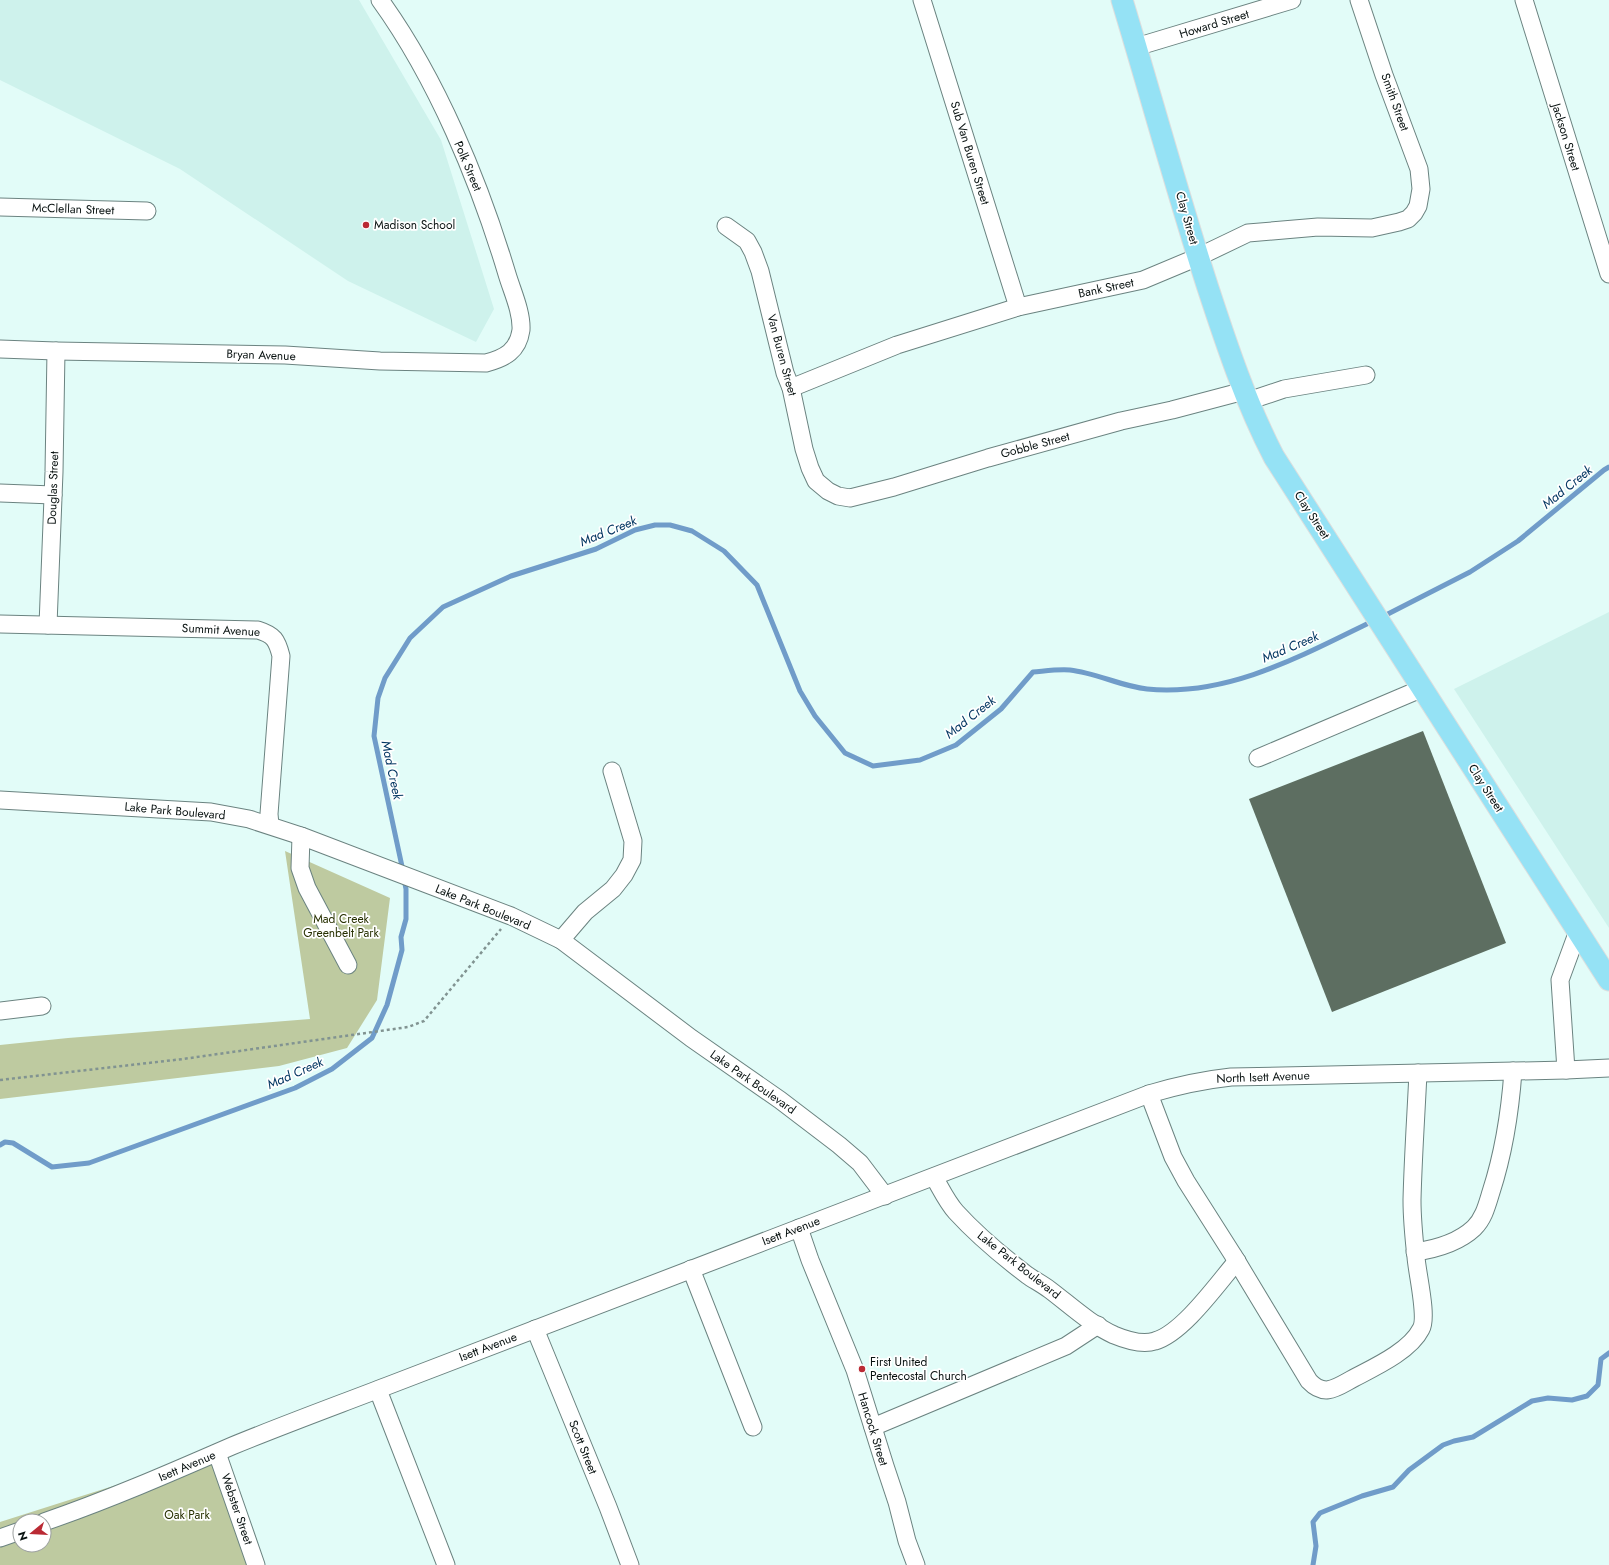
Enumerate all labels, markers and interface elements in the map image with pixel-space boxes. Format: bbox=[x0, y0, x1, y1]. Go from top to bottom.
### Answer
street label: Howard Street bbox=[1177, 5, 1251, 43]
street label: Smith Street bbox=[1376, 71, 1414, 134]
street label: Sub Van Buren Street bbox=[946, 99, 994, 207]
street label: Jackson Street bbox=[1547, 99, 1585, 173]
street label: Polk Street bbox=[449, 138, 487, 194]
street label: Clay Street bbox=[1171, 189, 1203, 247]
street label: McClellan Street bbox=[31, 199, 115, 219]
place label: Madison School bbox=[374, 216, 455, 234]
marker: Madison School bbox=[361, 220, 371, 230]
street label: Bank Street bbox=[1077, 273, 1136, 303]
street label: Van Buren Street bbox=[762, 312, 802, 398]
street label: Bryan Avenue bbox=[226, 345, 296, 365]
street label: Gobble Street bbox=[999, 427, 1072, 463]
street label: Douglas Street bbox=[43, 451, 63, 525]
water label: Mad Creek bbox=[1538, 461, 1597, 513]
street label: Clay Street bbox=[1290, 487, 1334, 543]
water label: Mad Creek bbox=[577, 511, 640, 551]
street label: Summit Avenue bbox=[181, 619, 261, 641]
water label: Mad Creek bbox=[1259, 626, 1322, 667]
water label: Mad Creek bbox=[941, 691, 1000, 743]
water label: Mad Creek bbox=[376, 739, 408, 802]
street label: Clay Street bbox=[1464, 760, 1508, 816]
street label: Lake Park Boulevard bbox=[124, 798, 226, 824]
street label: Lake Park Boulevard bbox=[433, 880, 533, 934]
park label: Mad Creek Greenbelt Park bbox=[303, 910, 379, 942]
street label: Lake Park Boulevard bbox=[706, 1046, 800, 1118]
water label: Mad Creek bbox=[264, 1052, 327, 1094]
street label: North Isett Avenue bbox=[1216, 1066, 1310, 1088]
street label: Isett Avenue bbox=[759, 1212, 823, 1250]
street label: Lake Park Boulevard bbox=[974, 1227, 1064, 1303]
street label: Isett Avenue bbox=[456, 1328, 520, 1366]
place label: First United Pentecostal Church bbox=[870, 1353, 967, 1385]
marker: First United Pentecostal Church bbox=[857, 1364, 867, 1374]
street label: Hancock Street bbox=[853, 1390, 893, 1468]
street label: Scott Street bbox=[564, 1417, 602, 1477]
street label: Isett Avenue bbox=[156, 1446, 218, 1486]
street label: Webster Street bbox=[216, 1471, 258, 1547]
park label: Oak Park bbox=[164, 1506, 210, 1524]
north arrow bbox=[12, 1513, 52, 1553]
text: N bbox=[14, 1529, 31, 1543]

